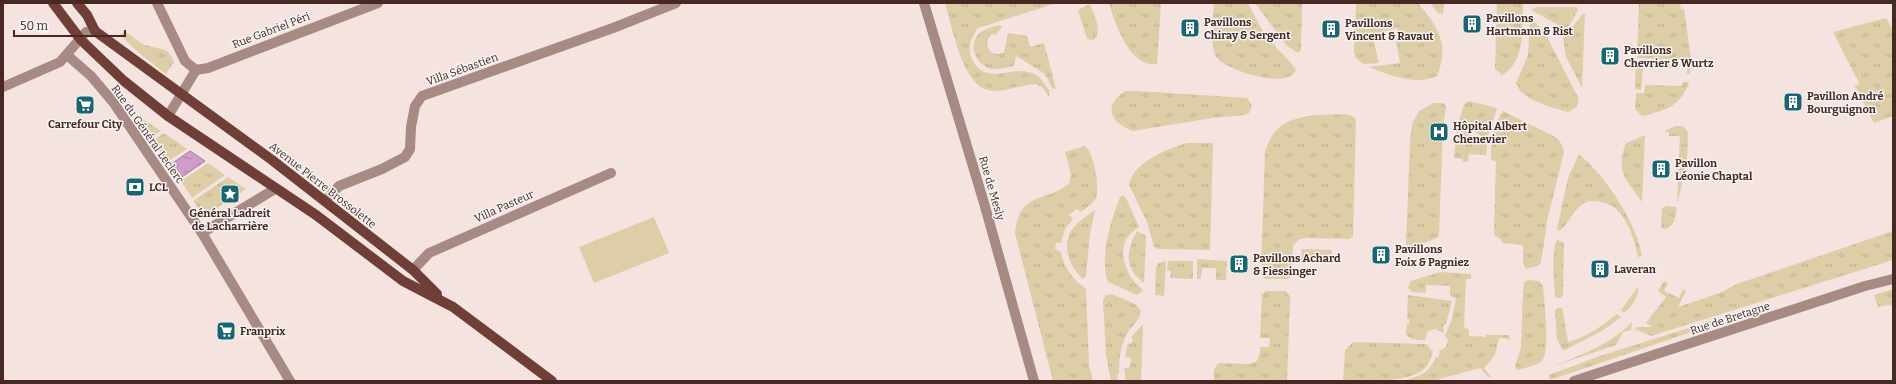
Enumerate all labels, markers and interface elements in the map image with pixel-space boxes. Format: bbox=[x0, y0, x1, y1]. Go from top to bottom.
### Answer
street label: Rue Gabriel Péri bbox=[230, 9, 313, 51]
scale bar bbox=[14, 12, 125, 38]
place label: Pavillons Hartmann & Rist bbox=[1486, 12, 1574, 38]
building icon: Pavillons Hartmann & Rist bbox=[1461, 13, 1483, 35]
place label: Pavillons Chiray & Sergent bbox=[1204, 16, 1291, 42]
building icon: Pavillons Chiray & Sergent bbox=[1179, 17, 1201, 39]
place label: Pavillons Vincent & Ravaut bbox=[1345, 17, 1434, 43]
building icon: Pavillons Vincent & Ravaut bbox=[1320, 18, 1342, 40]
text: 50 m bbox=[20, 19, 49, 33]
place label: Pavillons Chevrier & Wurtz bbox=[1624, 44, 1714, 70]
building icon: Pavillons Chevrier & Wurtz bbox=[1599, 45, 1621, 67]
street label: Villa Sébastien bbox=[425, 50, 500, 88]
street label: Rue du Général Leclerc bbox=[109, 82, 187, 186]
place label: Pavillon André Bourguignon bbox=[1807, 90, 1884, 116]
building icon: Pavillon André Bourguignon bbox=[1782, 91, 1804, 113]
supermarket icon: Carrefour City bbox=[74, 94, 96, 116]
place label: Carrefour City bbox=[48, 118, 123, 131]
place label: Hôpital Albert Chenevier bbox=[1453, 120, 1528, 146]
hospital icon: Hôpital Albert Chenevier bbox=[1428, 121, 1450, 143]
street label: Avenue Pierre Brossolette bbox=[267, 140, 379, 231]
street label: Rue de Mesly bbox=[976, 154, 1007, 222]
place label: Pavillon Léonie Chaptal bbox=[1675, 157, 1753, 183]
building icon: Pavillon Léonie Chaptal bbox=[1650, 158, 1672, 180]
bank icon: LCL bbox=[124, 176, 146, 198]
place label: LCL bbox=[149, 181, 168, 194]
place icon: Général Ladreit de Lacharrière bbox=[219, 183, 241, 205]
street label: Villa Pasteur bbox=[472, 187, 536, 225]
place label: Général Ladreit de Lacharrière bbox=[189, 207, 271, 233]
place label: Pavillons Foix & Pagniez bbox=[1395, 243, 1470, 269]
building icon: Pavillons Foix & Pagniez bbox=[1370, 244, 1392, 266]
place label: Pavillons Achard & Fiessinger bbox=[1253, 252, 1341, 278]
building icon: Pavillons Achard & Fiessinger bbox=[1228, 253, 1250, 275]
building icon: Laveran bbox=[1589, 258, 1611, 280]
place label: Laveran bbox=[1614, 263, 1656, 276]
street label: Rue de Bretagne bbox=[1689, 299, 1772, 338]
supermarket icon: Franprix bbox=[215, 320, 237, 342]
place label: Franprix bbox=[240, 325, 286, 338]

